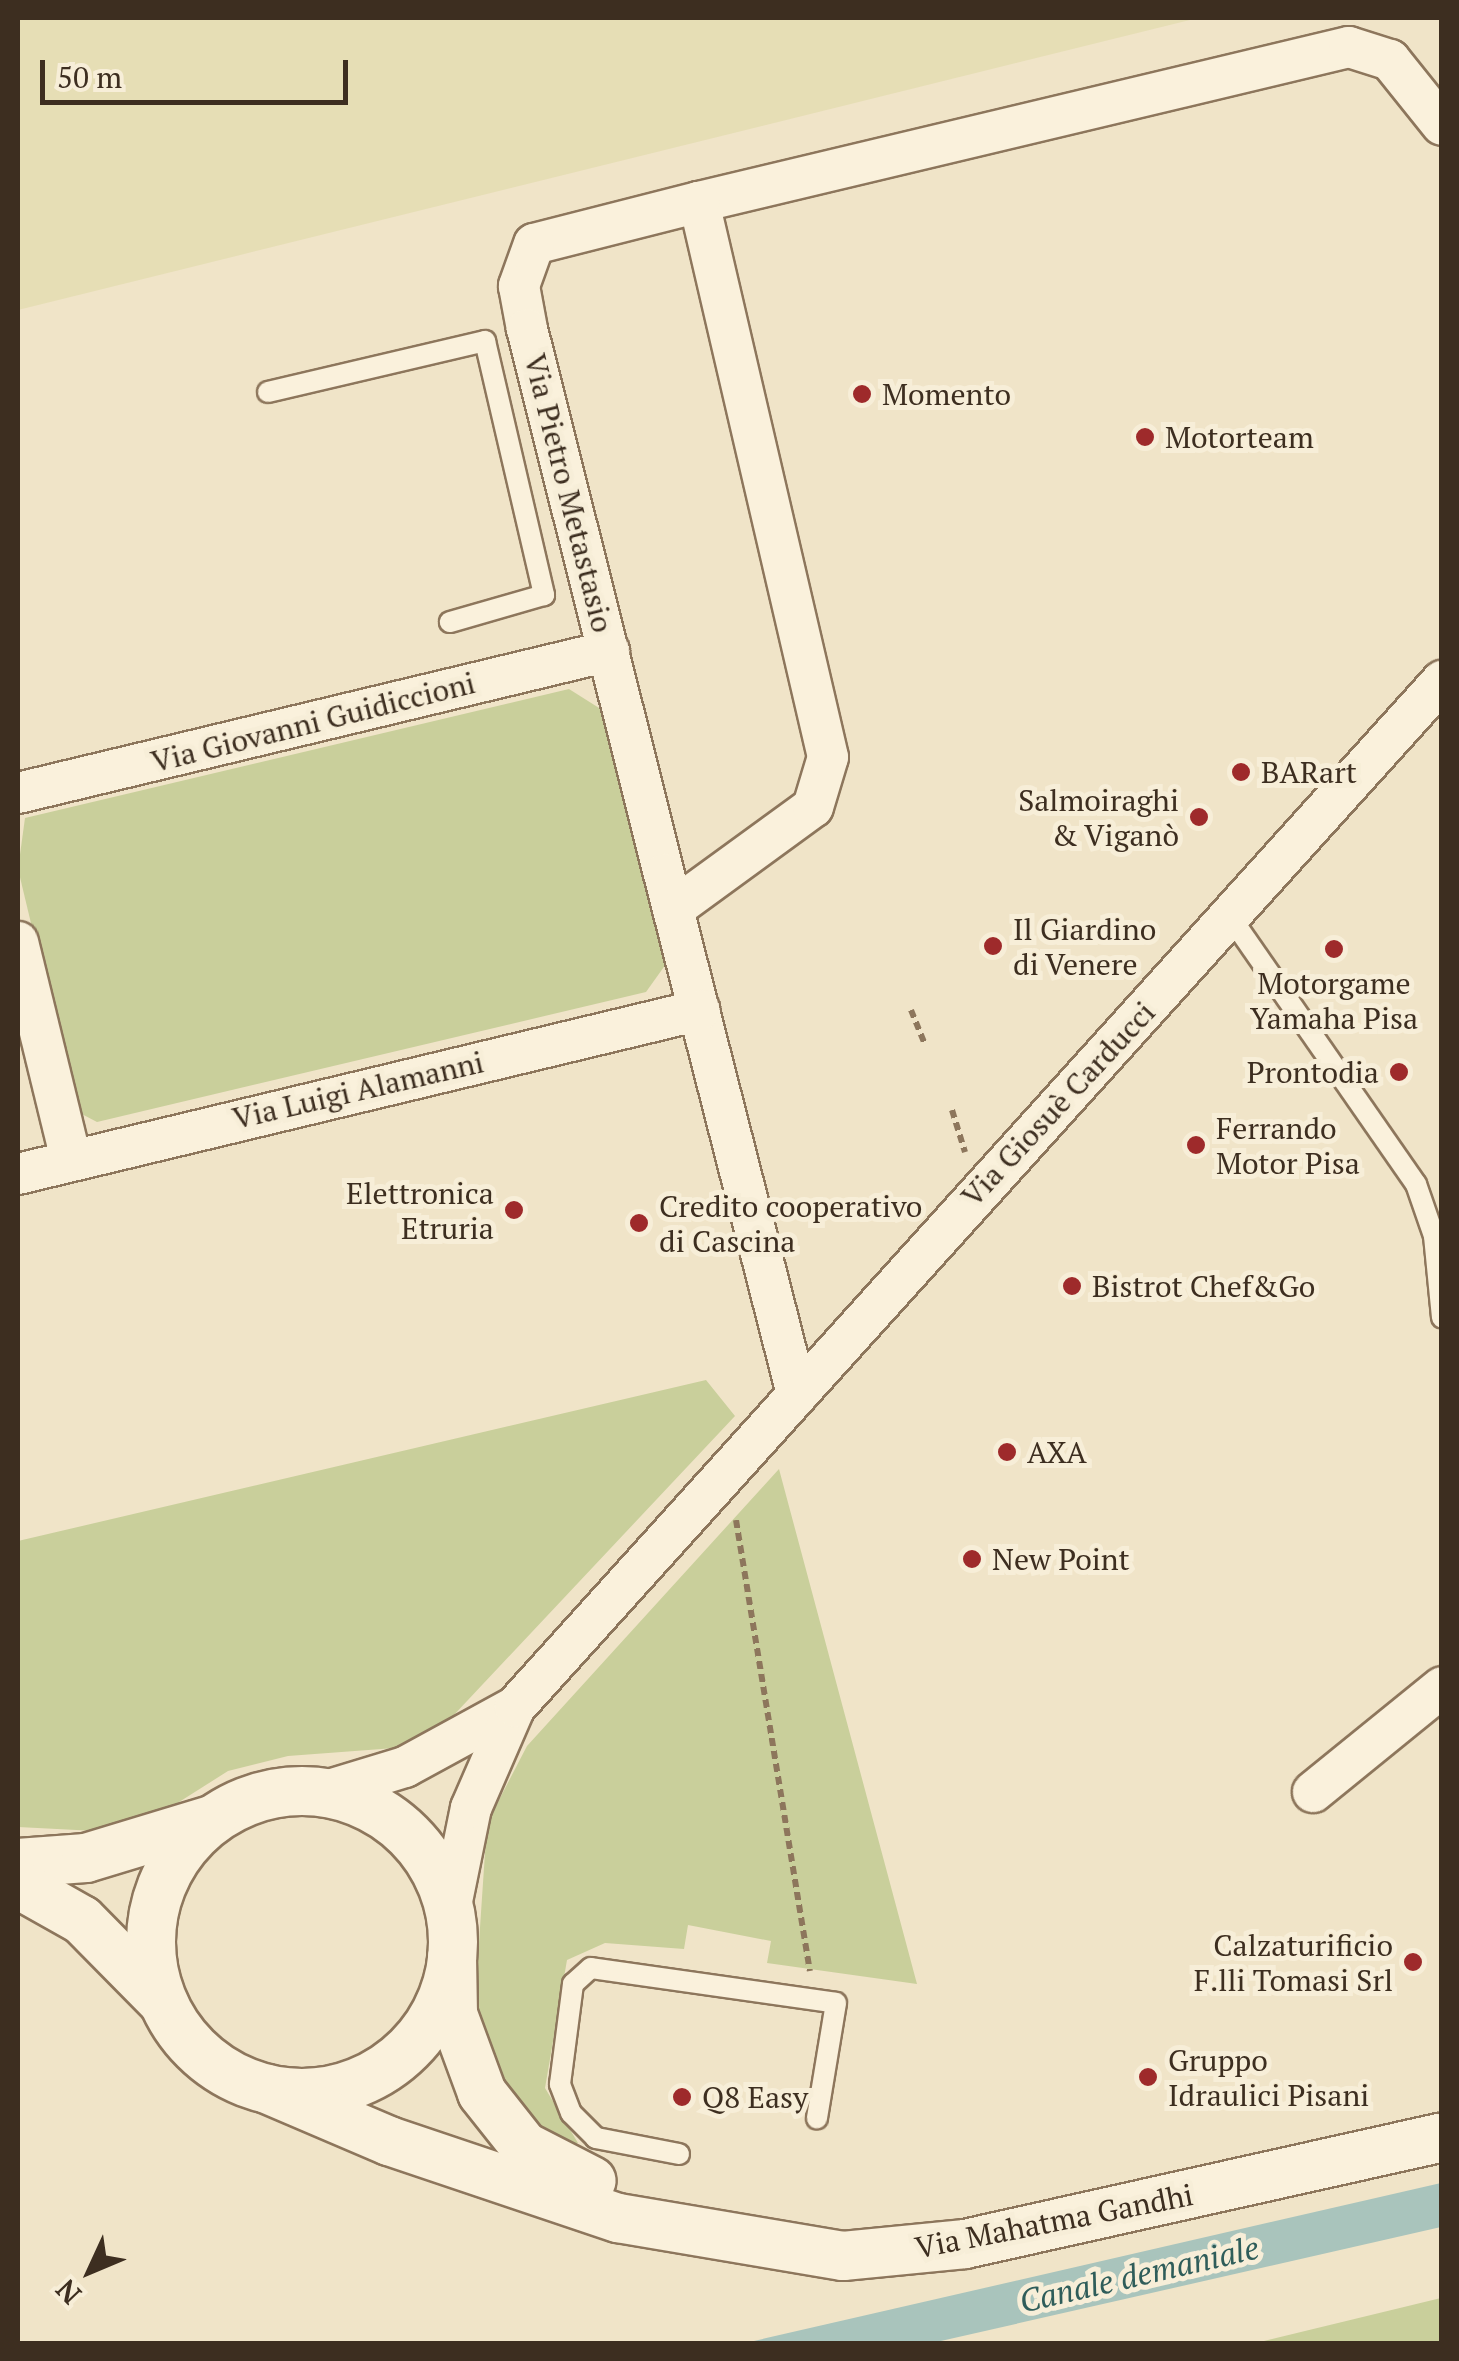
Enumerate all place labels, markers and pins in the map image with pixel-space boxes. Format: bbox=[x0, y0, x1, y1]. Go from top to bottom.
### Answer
place label: Momento bbox=[882, 376, 1011, 412]
marker: Momento bbox=[851, 383, 873, 405]
place label: Motorteam bbox=[1165, 419, 1314, 455]
marker: Motorteam bbox=[1134, 426, 1156, 448]
place label: BARart bbox=[1261, 754, 1357, 790]
marker: BARart bbox=[1230, 761, 1252, 783]
place label: Salmoiraghi & Viganò bbox=[1018, 782, 1179, 852]
marker: Salmoiraghi & Viganò bbox=[1188, 806, 1210, 828]
place label: Il Giardino di Venere bbox=[1013, 911, 1156, 982]
marker: Il Giardino di Venere bbox=[982, 935, 1004, 957]
marker: Motorgame Yamaha Pisa bbox=[1323, 938, 1345, 960]
place label: Motorgame Yamaha Pisa bbox=[1250, 965, 1418, 1036]
place label: Prontodia bbox=[1247, 1054, 1379, 1090]
marker: Prontodia bbox=[1388, 1061, 1410, 1083]
place label: Ferrando Motor Pisa bbox=[1216, 1110, 1360, 1180]
marker: Ferrando Motor Pisa bbox=[1185, 1134, 1207, 1156]
place label: Elettronica Etruria bbox=[346, 1175, 494, 1246]
place label: Credito cooperativo di Cascina bbox=[659, 1188, 922, 1258]
marker: Elettronica Etruria bbox=[503, 1199, 525, 1221]
marker: Credito cooperativo di Cascina bbox=[628, 1212, 650, 1234]
place label: Bistrot Chef&Go bbox=[1092, 1268, 1315, 1304]
marker: Bistrot Chef&Go bbox=[1061, 1275, 1083, 1297]
place label: AXA bbox=[1027, 1434, 1087, 1470]
marker: AXA bbox=[996, 1441, 1018, 1463]
place label: New Point bbox=[992, 1541, 1130, 1577]
marker: New Point bbox=[961, 1548, 983, 1570]
place label: Calzaturificio F.lli Tomasi Srl bbox=[1194, 1927, 1393, 1998]
marker: Calzaturificio F.lli Tomasi Srl bbox=[1402, 1951, 1424, 1973]
place label: Gruppo Idraulici Pisani bbox=[1168, 2042, 1369, 2112]
marker: Gruppo Idraulici Pisani bbox=[1137, 2066, 1159, 2088]
place label: Q8 Easy bbox=[702, 2079, 808, 2115]
marker: Q8 Easy bbox=[671, 2086, 693, 2108]

